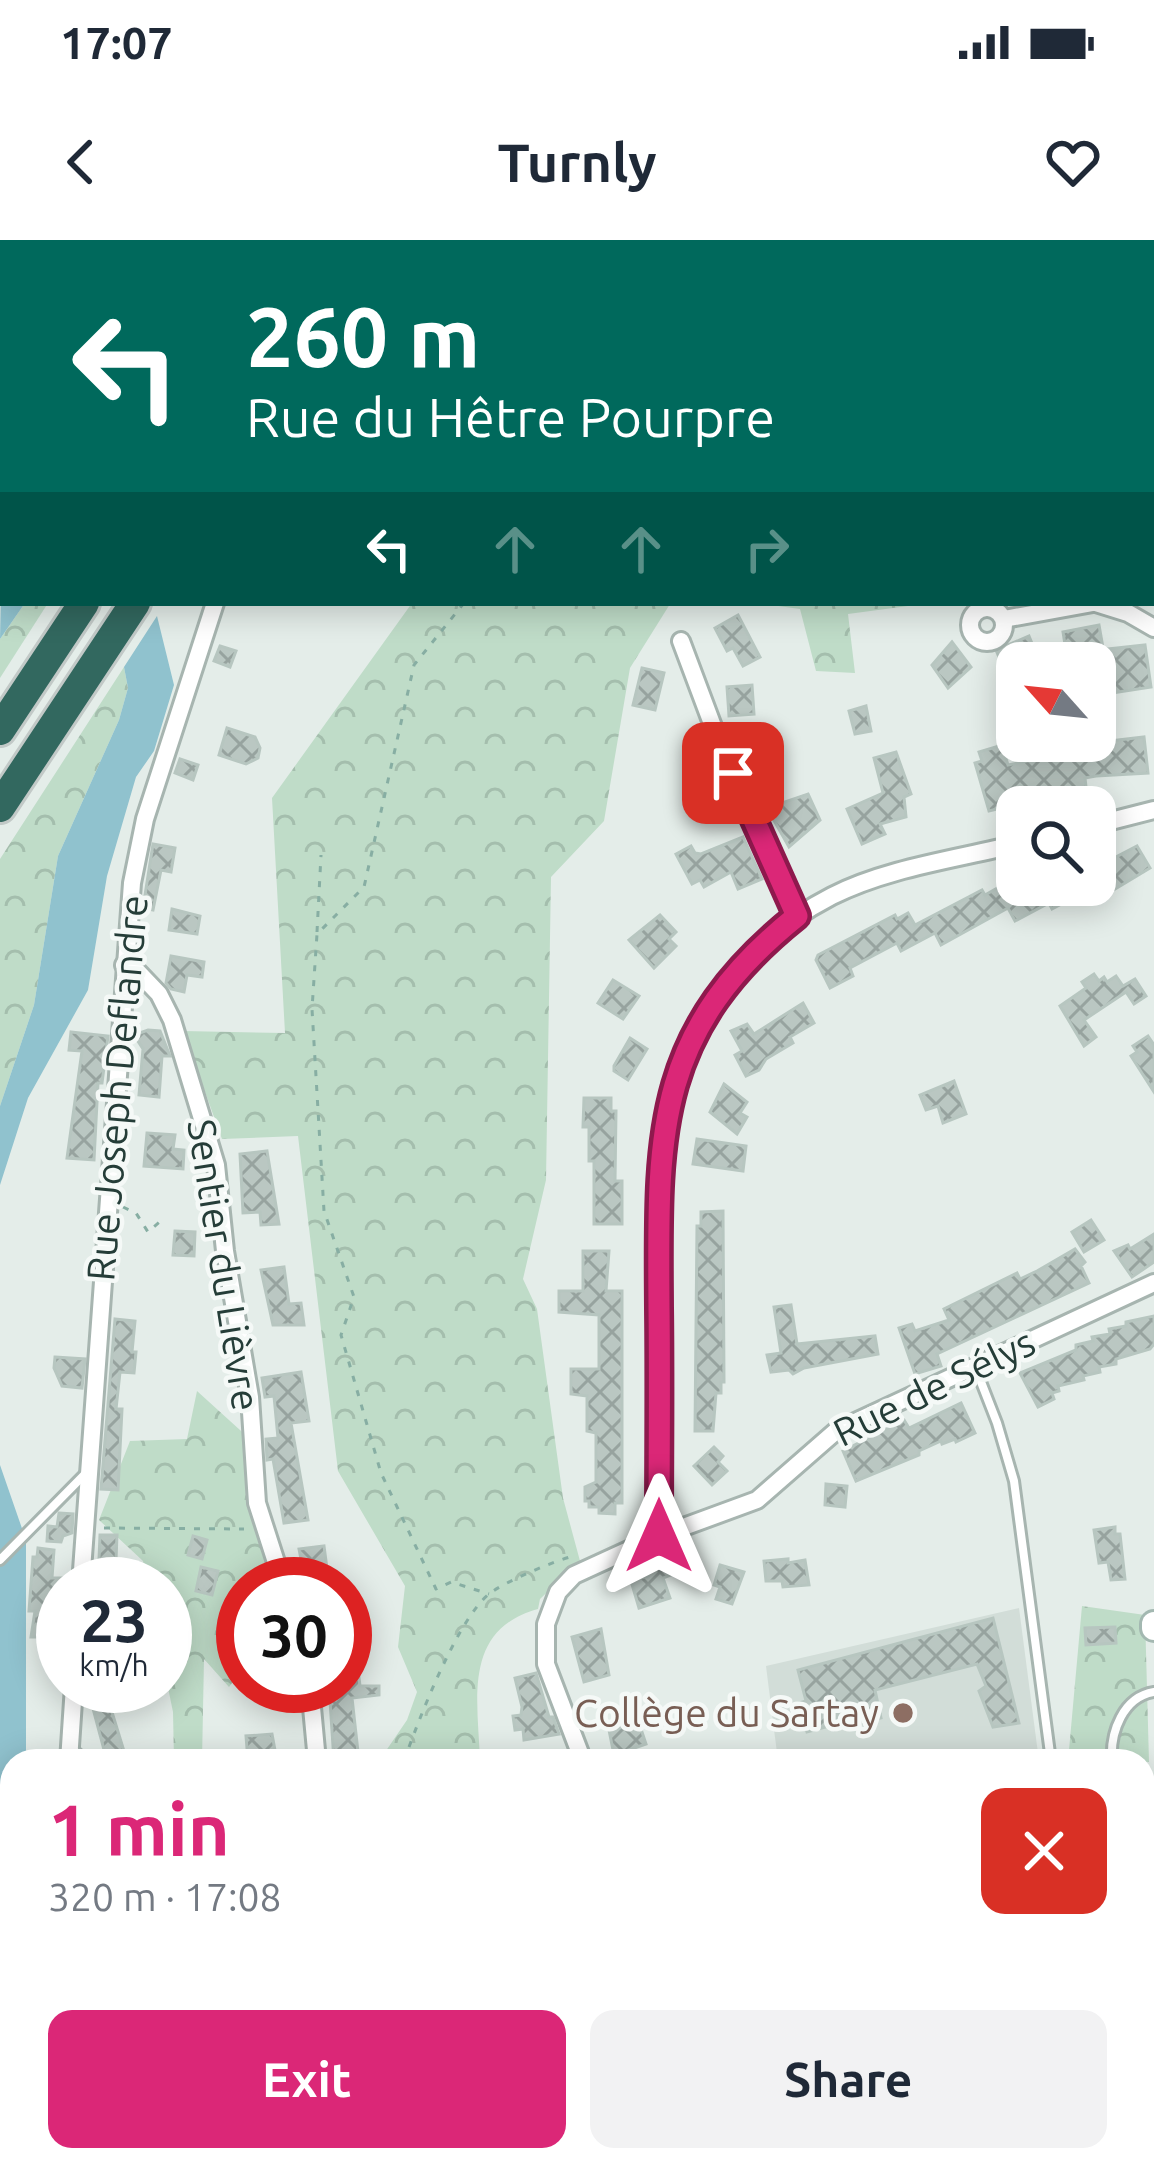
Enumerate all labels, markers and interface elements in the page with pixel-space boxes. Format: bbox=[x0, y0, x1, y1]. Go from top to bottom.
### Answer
text: 17:07 bbox=[60, 17, 173, 68]
icon: back bbox=[48, 129, 114, 195]
icon: heart bbox=[1040, 129, 1106, 195]
text: Turnly bbox=[497, 132, 657, 192]
icon: left bbox=[48, 288, 204, 444]
text: 260 m bbox=[246, 289, 480, 383]
text: Rue du Hêtre Pourpre bbox=[246, 387, 775, 447]
icon: left bbox=[356, 516, 422, 582]
icon: ahead bbox=[482, 516, 548, 582]
icon: ahead bbox=[608, 516, 674, 582]
icon: right bbox=[734, 516, 800, 582]
north arrow bbox=[996, 642, 1116, 762]
map controls bbox=[996, 642, 1116, 906]
pin bbox=[682, 722, 784, 824]
icon: arrive bbox=[700, 740, 766, 806]
button: search bbox=[996, 786, 1116, 906]
street label: Rue Joseph Deflandre bbox=[78, 893, 155, 1283]
street label: Sentier du Lièvre bbox=[180, 1116, 269, 1414]
street label: Rue de Sélys bbox=[826, 1319, 1041, 1454]
position arrow bbox=[596, 1473, 722, 1599]
speed limit sign: 30 bbox=[216, 1557, 372, 1713]
text: 23 bbox=[80, 1586, 148, 1653]
text: km/h bbox=[79, 1648, 149, 1682]
place label: Collège du Sartay bbox=[574, 1691, 879, 1734]
marker: Collège du Sartay bbox=[890, 1700, 916, 1726]
button: close bbox=[981, 1788, 1107, 1914]
text: 1 min bbox=[48, 1789, 230, 1870]
text: 320 m · 17:08 bbox=[48, 1875, 282, 1918]
button: Exit bbox=[48, 2010, 566, 2148]
button: Share bbox=[590, 2010, 1107, 2148]

